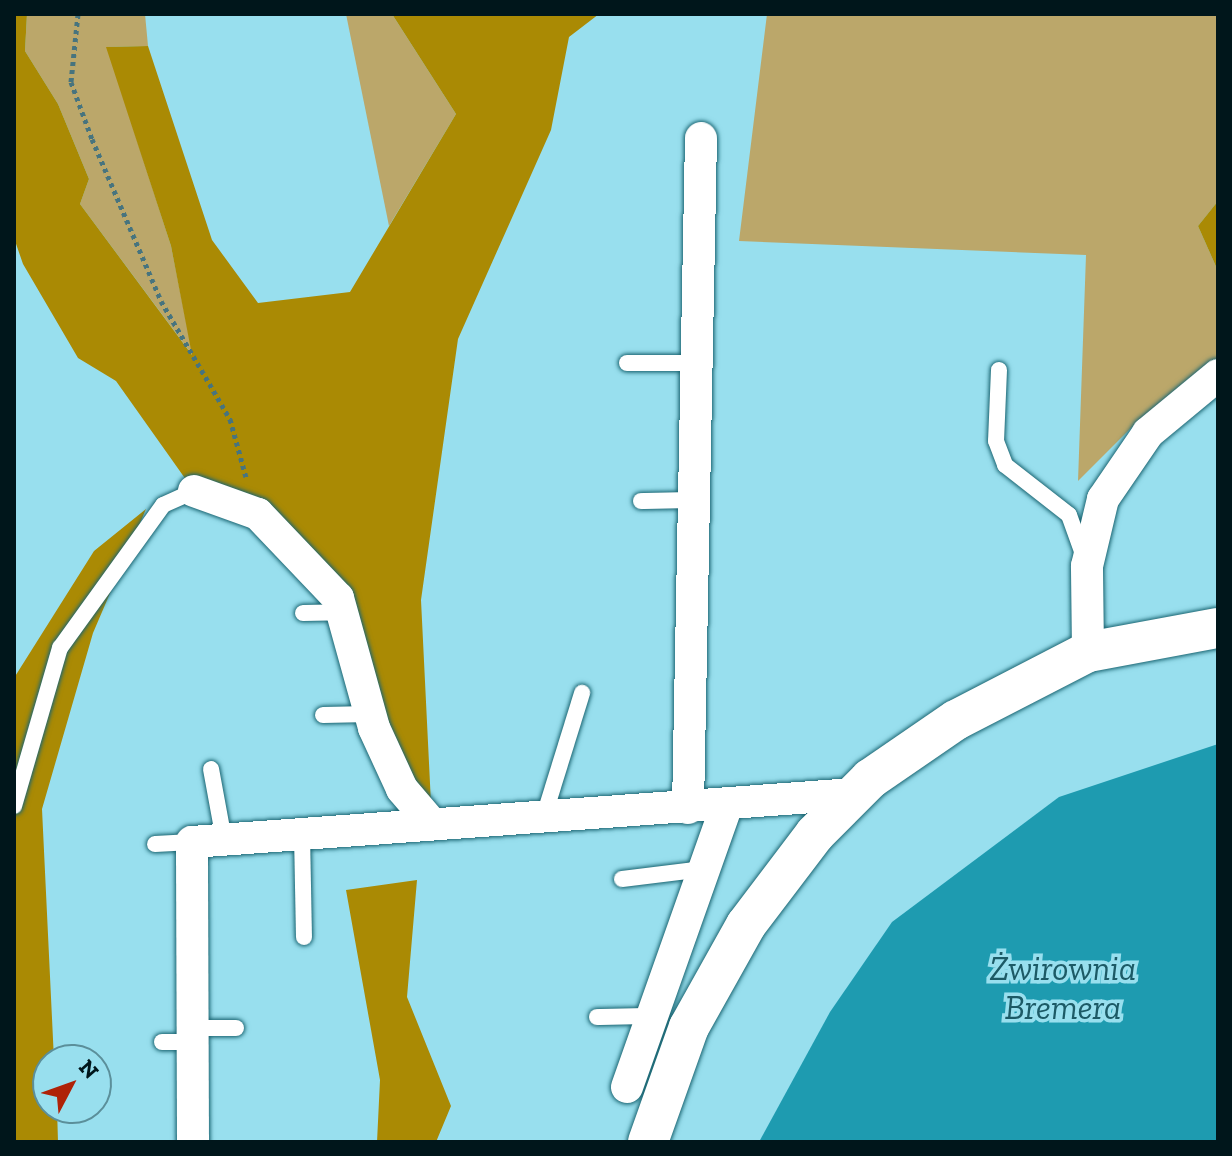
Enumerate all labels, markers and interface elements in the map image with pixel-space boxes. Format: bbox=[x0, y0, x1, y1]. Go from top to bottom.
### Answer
water label: Żwirownia Bremera bbox=[990, 948, 1136, 1028]
north arrow bbox=[32, 1044, 112, 1124]
text: N bbox=[73, 1054, 105, 1084]

